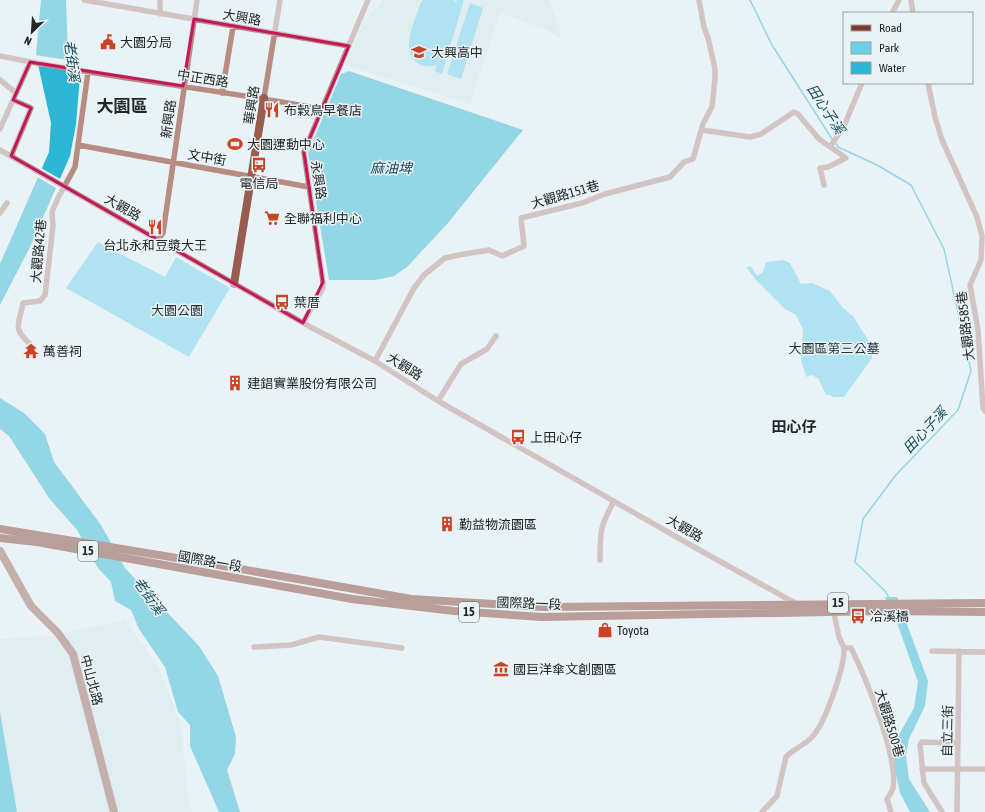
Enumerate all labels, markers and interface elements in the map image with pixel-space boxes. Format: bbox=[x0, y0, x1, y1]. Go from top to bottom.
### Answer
street label: 大興路 bbox=[221, 7, 262, 28]
north arrow bbox=[12, 12, 52, 52]
legend bbox=[843, 12, 973, 84]
text: Road bbox=[879, 21, 902, 35]
public building icon: 大園分局 bbox=[99, 33, 117, 51]
text: N bbox=[22, 34, 33, 48]
place label: 大園分局 bbox=[120, 35, 172, 50]
water label: 老街溪 bbox=[62, 39, 83, 85]
text: Park bbox=[879, 41, 900, 55]
school or university icon: 大興高中 bbox=[410, 43, 428, 61]
place label: 大興高中 bbox=[431, 45, 483, 60]
text: Water bbox=[879, 61, 906, 75]
street label: 中正西路 bbox=[176, 67, 230, 90]
water label: 田心子溪 bbox=[804, 81, 849, 139]
street label: 華興路 bbox=[241, 85, 262, 126]
district label: 大園區 bbox=[97, 96, 148, 116]
street label: 新興路 bbox=[158, 99, 179, 139]
restaurant icon: 布穀鳥早餐店 bbox=[263, 101, 281, 119]
place label: 布穀鳥早餐店 bbox=[284, 103, 362, 118]
sports icon: 大園運動中心 bbox=[226, 135, 244, 153]
place label: 大園運動中心 bbox=[247, 137, 325, 152]
street label: 文中街 bbox=[186, 147, 227, 168]
bus stop icon: 電信局 bbox=[250, 156, 268, 174]
street label: 永興路 bbox=[308, 160, 329, 201]
water label: 麻油埤 bbox=[370, 160, 414, 176]
place label: 電信局 bbox=[239, 176, 279, 191]
street label: 大觀路151巷 bbox=[529, 178, 601, 211]
street label: 大觀路 bbox=[102, 191, 143, 224]
supermarket icon: 全聯福利中心 bbox=[263, 209, 281, 227]
place label: 全聯福利中心 bbox=[284, 211, 362, 226]
street label: 大觀路42巷 bbox=[28, 218, 49, 284]
restaurant icon: 台北永和豆漿大王 bbox=[146, 218, 164, 236]
place label: 台北永和豆漿大王 bbox=[103, 238, 207, 253]
street label: 大觀路585巷 bbox=[954, 290, 977, 362]
bus stop icon: 葉厝 bbox=[273, 293, 291, 311]
place label: 葉厝 bbox=[294, 295, 320, 310]
park label: 大園公園 bbox=[151, 303, 203, 318]
park label: 大園區第三公墓 bbox=[788, 341, 880, 356]
temple icon: 萬善祠 bbox=[22, 342, 40, 360]
place label: 萬善祠 bbox=[43, 344, 82, 359]
street label: 大觀路 bbox=[384, 350, 425, 383]
building icon: 建錩實業股份有限公司 bbox=[226, 374, 244, 392]
place label: 建錩實業股份有限公司 bbox=[247, 376, 377, 391]
water label: 田心子溪 bbox=[900, 403, 951, 456]
district label: 田心仔 bbox=[771, 418, 817, 435]
bus stop icon: 上田心仔 bbox=[509, 428, 527, 446]
place label: 上田心仔 bbox=[530, 430, 582, 445]
street label: 大觀路 bbox=[664, 512, 705, 545]
building icon: 勤益物流園區 bbox=[438, 515, 456, 533]
place label: 勤益物流園區 bbox=[459, 517, 537, 532]
road number: 15 bbox=[78, 541, 98, 561]
street label: 國際路一段 bbox=[177, 548, 243, 575]
water label: 老街溪 bbox=[130, 574, 169, 619]
road number: 15 bbox=[828, 593, 848, 613]
street label: 國際路一段 bbox=[496, 595, 562, 612]
road number: 15 bbox=[459, 602, 479, 622]
bus stop icon: 冾溪橋 bbox=[849, 607, 867, 625]
place label: 冾溪橋 bbox=[870, 609, 909, 624]
shop icon: Toyota bbox=[596, 621, 614, 639]
place label: Toyota bbox=[617, 623, 649, 638]
street label: 中山北路 bbox=[78, 653, 105, 707]
museum icon: 國巨洋傘文創園區 bbox=[492, 660, 510, 678]
place label: 國巨洋傘文創園區 bbox=[513, 662, 617, 677]
street label: 大觀路500巷 bbox=[872, 687, 907, 759]
street label: 自立三街 bbox=[940, 705, 955, 757]

